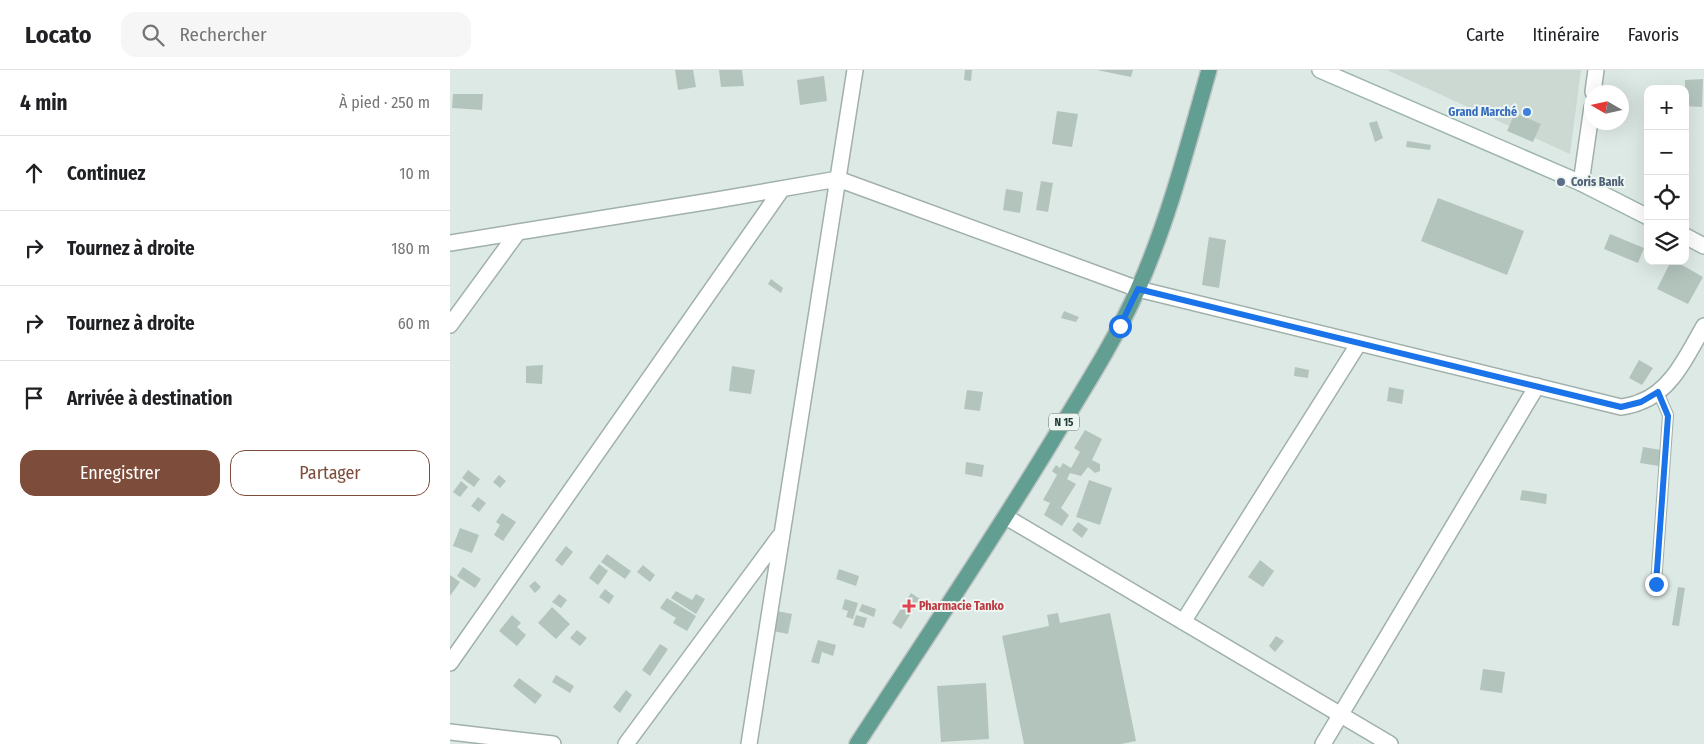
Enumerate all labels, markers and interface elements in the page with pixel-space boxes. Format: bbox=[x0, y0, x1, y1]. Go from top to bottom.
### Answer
search box bbox=[121, 12, 471, 57]
text: Locato bbox=[25, 21, 91, 49]
icon: search bbox=[139, 21, 167, 49]
text: Rechercher bbox=[179, 23, 267, 46]
text: Carte bbox=[1466, 24, 1504, 46]
text: Itinéraire bbox=[1532, 24, 1600, 46]
text: Favoris bbox=[1628, 24, 1679, 46]
north arrow bbox=[1584, 85, 1629, 130]
map controls bbox=[1644, 85, 1689, 265]
button: + bbox=[1644, 85, 1689, 130]
text: 4 min bbox=[20, 90, 68, 116]
text: À pied · 250 m bbox=[339, 93, 430, 112]
place label: Grand Marché bbox=[1448, 105, 1517, 119]
marker: Grand Marché bbox=[1521, 106, 1533, 118]
button: − bbox=[1644, 130, 1689, 175]
icon: ahead bbox=[20, 159, 48, 187]
text: Continuez bbox=[67, 162, 146, 185]
text: 10 m bbox=[399, 164, 430, 183]
place label: Coris Bank bbox=[1571, 175, 1625, 189]
button: locate bbox=[1644, 175, 1689, 220]
marker: Coris Bank bbox=[1555, 176, 1567, 188]
button: layers bbox=[1644, 220, 1689, 265]
icon: right bbox=[20, 234, 48, 262]
text: Tournez à droite bbox=[67, 237, 195, 260]
text: 180 m bbox=[391, 239, 430, 258]
icon: right bbox=[20, 309, 48, 337]
text: Tournez à droite bbox=[67, 312, 195, 335]
text: 60 m bbox=[398, 314, 430, 333]
route start bbox=[1109, 315, 1132, 338]
icon: arrive bbox=[20, 384, 48, 412]
text: Arrivée à destination bbox=[67, 387, 233, 410]
road number: N 15 bbox=[1049, 414, 1079, 431]
button: Enregistrer bbox=[20, 450, 220, 496]
button: Partager bbox=[230, 450, 430, 496]
route end bbox=[1645, 573, 1668, 596]
place label: Pharmacie Tanko bbox=[919, 599, 1004, 613]
marker: Pharmacie Tanko bbox=[903, 600, 915, 612]

